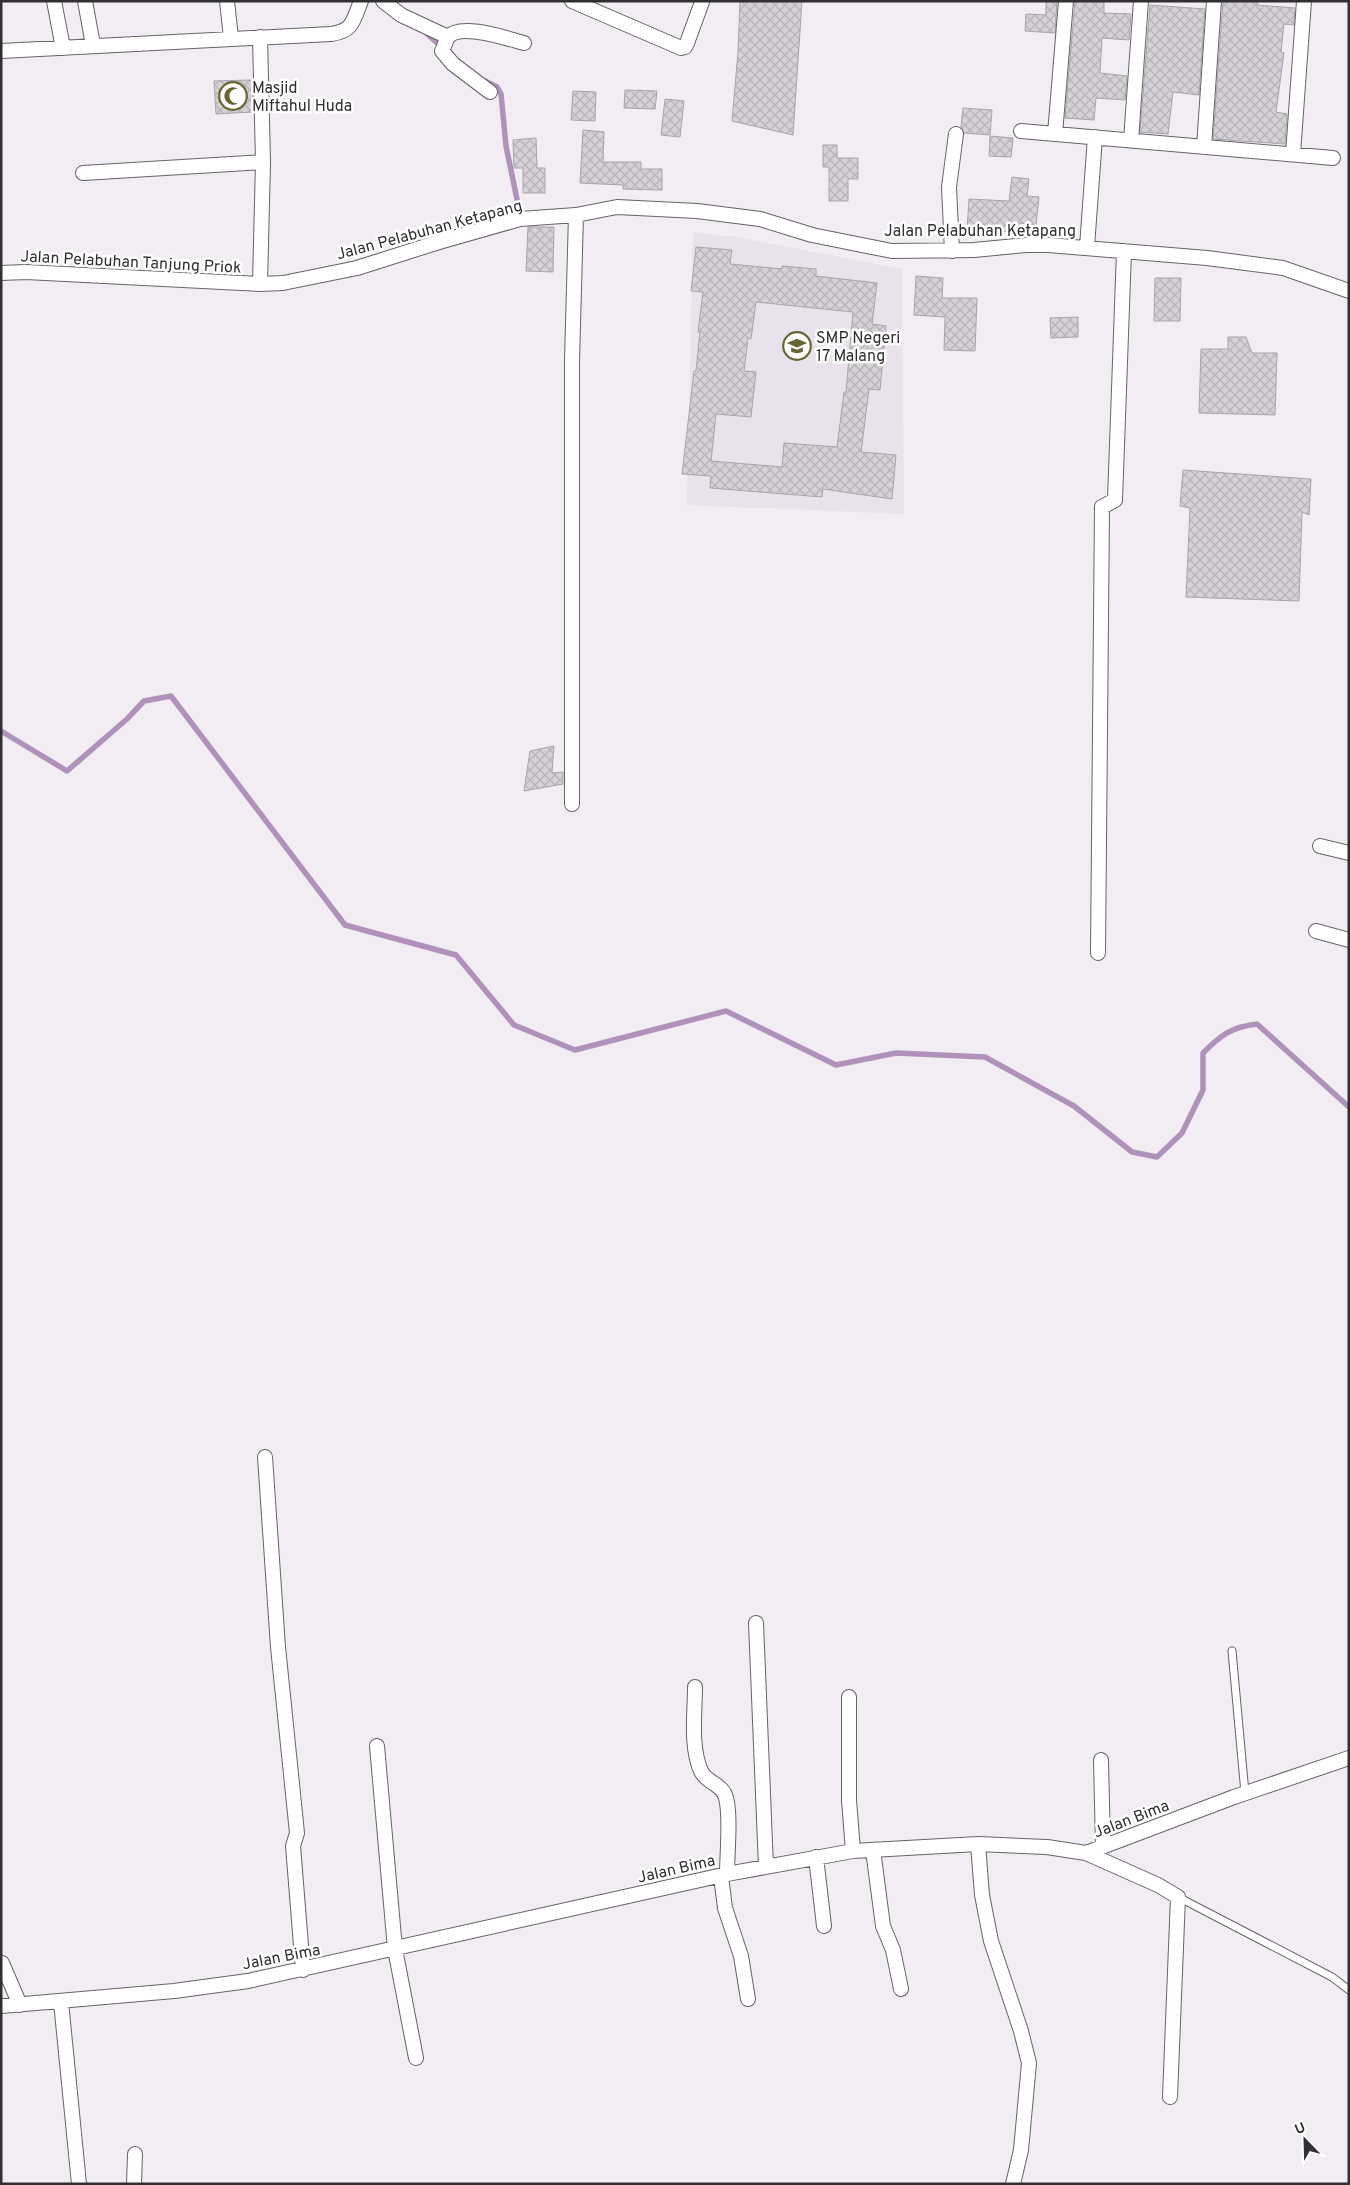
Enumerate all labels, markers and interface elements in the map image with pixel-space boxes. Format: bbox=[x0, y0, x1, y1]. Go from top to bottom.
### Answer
place label: Masjid Miftahul Huda bbox=[252, 79, 352, 117]
mosque icon: Masjid Miftahul Huda bbox=[218, 81, 248, 111]
street label: Jalan Pelabuhan Ketapang bbox=[334, 196, 525, 265]
street label: Jalan Pelabuhan Ketapang bbox=[884, 222, 1076, 242]
street label: Jalan Pelabuhan Tanjung Priok bbox=[20, 247, 242, 279]
place label: SMP Negeri 17 Malang bbox=[816, 329, 900, 367]
school or university icon: SMP Negeri 17 Malang bbox=[782, 331, 812, 361]
street label: Jalan Bima bbox=[1091, 1796, 1172, 1843]
street label: Jalan Bima bbox=[636, 1851, 717, 1889]
street label: Jalan Bima bbox=[241, 1941, 322, 1975]
north arrow bbox=[1280, 2115, 1330, 2165]
text: U bbox=[1293, 2120, 1308, 2139]

